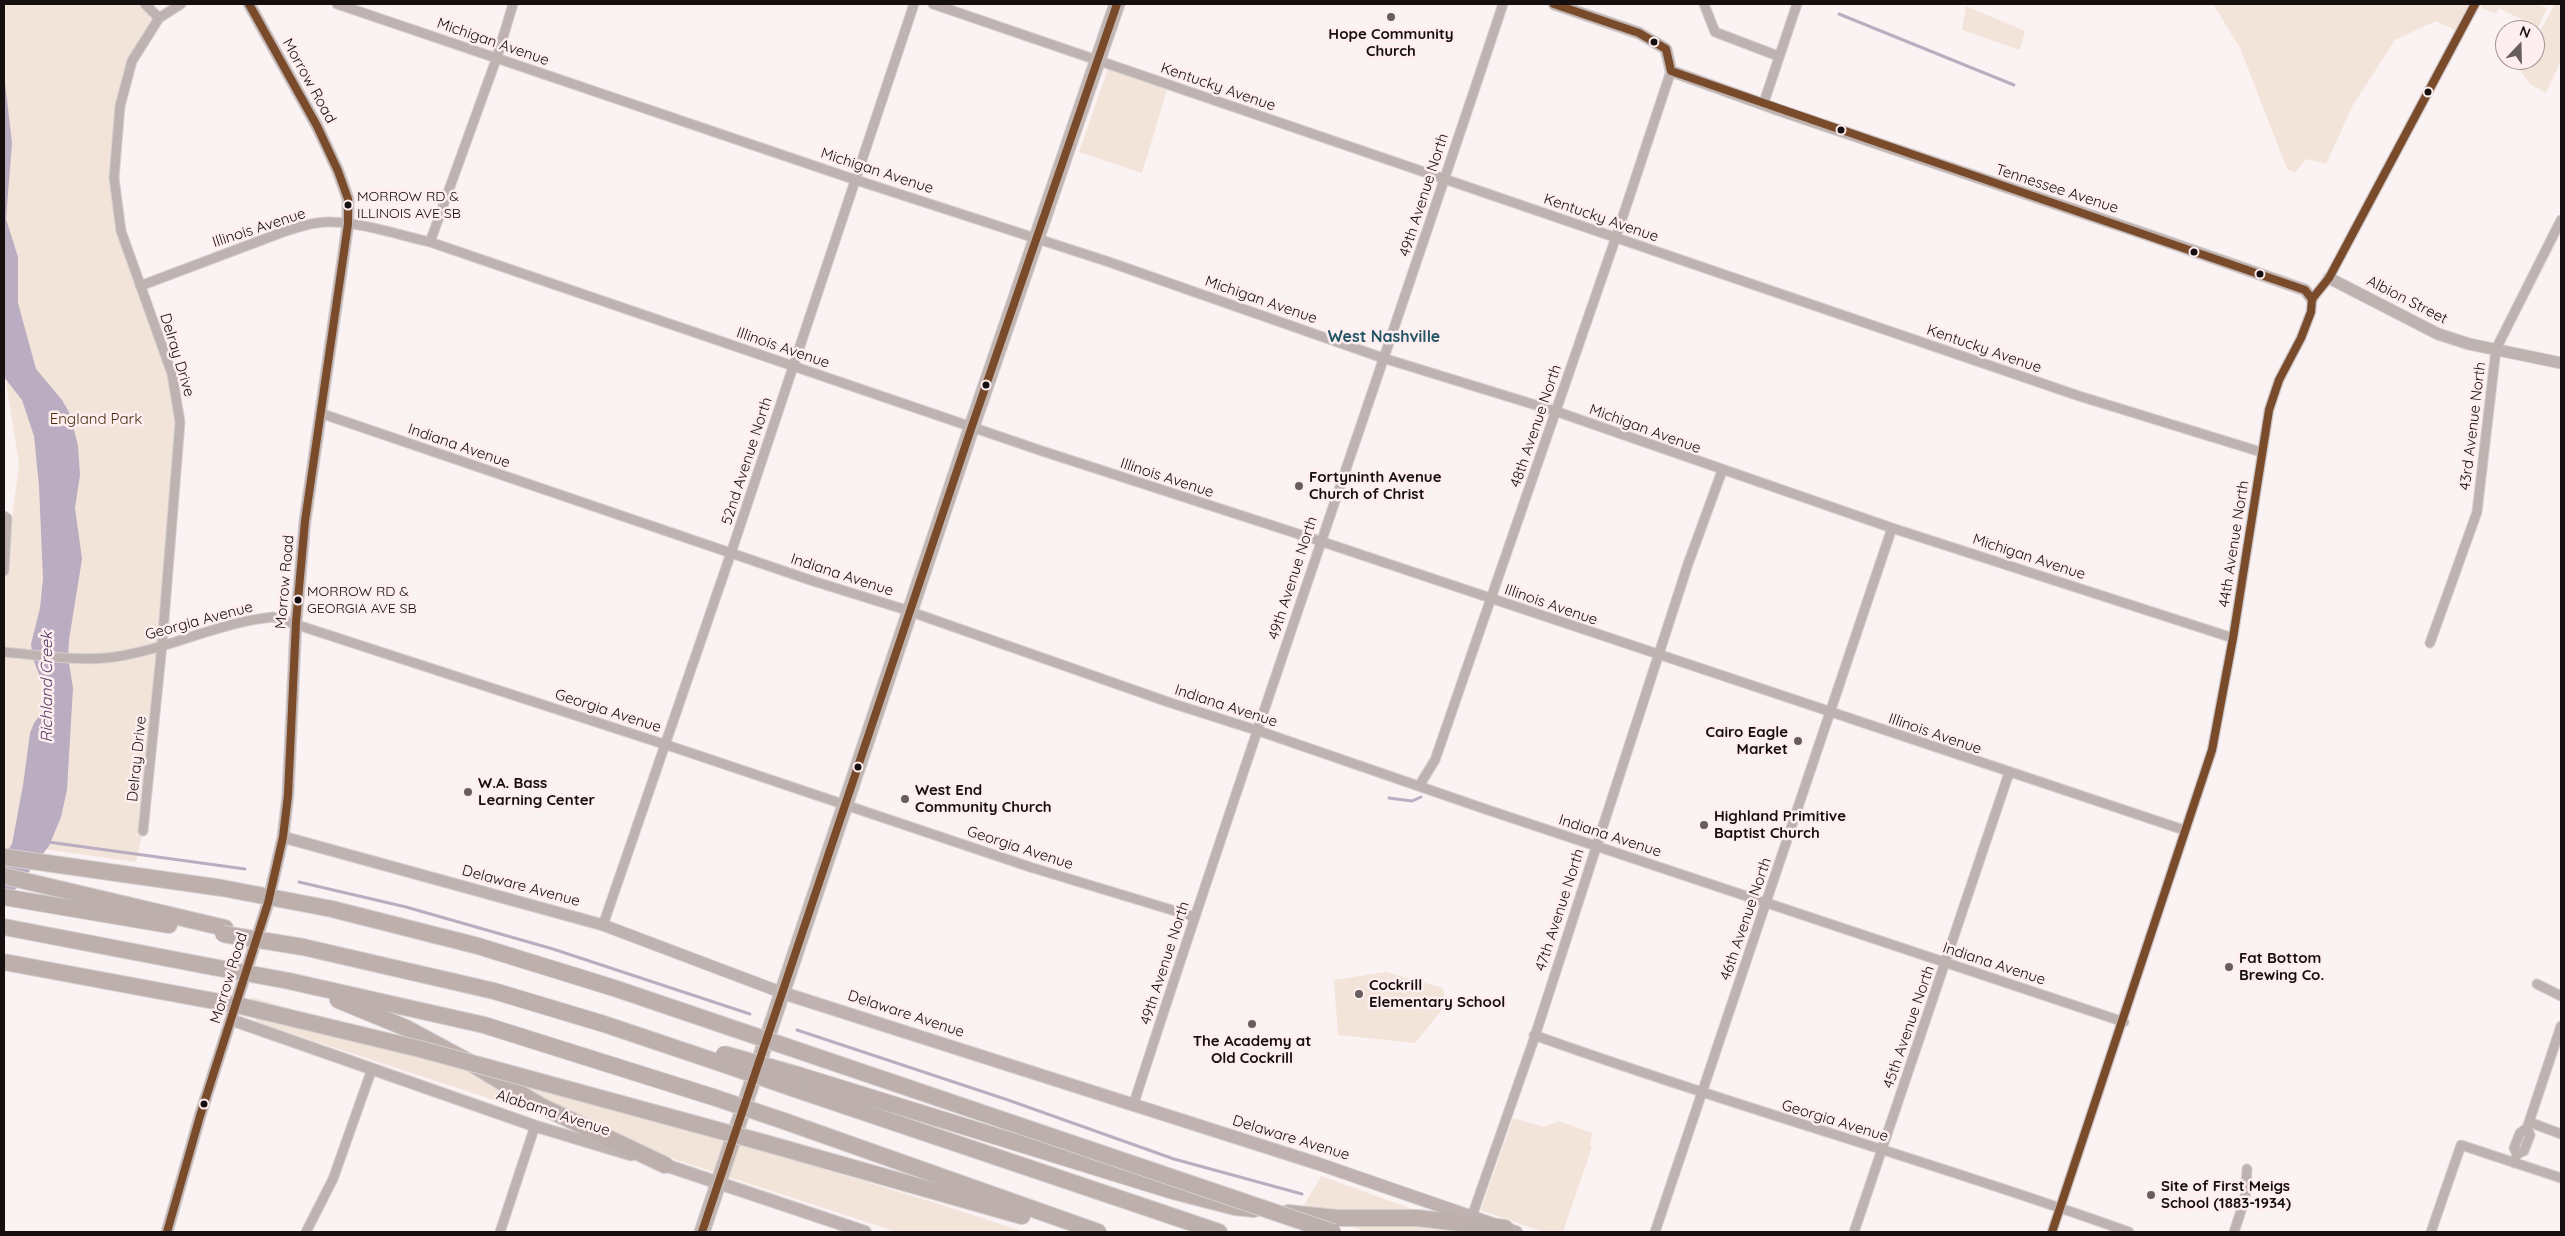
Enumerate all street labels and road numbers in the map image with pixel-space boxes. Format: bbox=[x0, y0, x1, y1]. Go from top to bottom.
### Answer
street label: Michigan Avenue bbox=[434, 14, 552, 70]
street label: Morrow Road bbox=[278, 35, 340, 127]
street label: Kentucky Avenue bbox=[1158, 59, 1278, 115]
street label: 49th Avenue North bbox=[1396, 131, 1452, 259]
street label: Michigan Avenue bbox=[818, 144, 936, 198]
street label: Tennessee Avenue bbox=[1993, 161, 2121, 217]
street label: Kentucky Avenue bbox=[1541, 190, 1661, 246]
street label: Illinois Avenue bbox=[210, 204, 308, 252]
street label: Michigan Avenue bbox=[1202, 272, 1320, 328]
street label: Albion Street bbox=[2364, 272, 2450, 328]
street label: Delray Drive bbox=[156, 311, 198, 399]
street label: Kentucky Avenue bbox=[1924, 321, 2044, 377]
street label: Illinois Avenue bbox=[734, 324, 832, 372]
street label: 43rd Avenue North bbox=[2456, 361, 2490, 491]
street label: 48th Avenue North bbox=[1507, 362, 1565, 490]
street label: 52nd Avenue North bbox=[718, 395, 776, 527]
street label: Michigan Avenue bbox=[1587, 400, 1703, 458]
street label: Indiana Avenue bbox=[406, 420, 512, 472]
street label: Illinois Avenue bbox=[1118, 454, 1216, 502]
street label: 44th Avenue North bbox=[2215, 479, 2253, 609]
street label: 49th Avenue North bbox=[1265, 514, 1321, 642]
street label: Michigan Avenue bbox=[1970, 530, 2088, 584]
street label: Morrow Road bbox=[272, 534, 298, 630]
street label: Indiana Avenue bbox=[788, 550, 896, 600]
street label: Illinois Avenue bbox=[1502, 581, 1600, 629]
street label: Georgia Avenue bbox=[143, 598, 255, 644]
street label: Indiana Avenue bbox=[1172, 681, 1280, 731]
street label: Georgia Avenue bbox=[553, 685, 663, 737]
street label: Illinois Avenue bbox=[1886, 710, 1984, 758]
street label: Delray Drive bbox=[124, 715, 150, 803]
street label: Indiana Avenue bbox=[1556, 811, 1664, 861]
street label: Georgia Avenue bbox=[965, 822, 1075, 874]
street label: 47th Avenue North bbox=[1532, 847, 1588, 973]
street label: 46th Avenue North bbox=[1717, 855, 1775, 983]
street label: Delaware Avenue bbox=[460, 862, 582, 910]
street label: 49th Avenue North bbox=[1137, 899, 1193, 1027]
street label: Morrow Road bbox=[207, 930, 251, 1026]
street label: Indiana Avenue bbox=[1940, 939, 2048, 989]
street label: 45th Avenue North bbox=[1880, 963, 1938, 1091]
street label: Delaware Avenue bbox=[845, 987, 967, 1041]
street label: Alabama Avenue bbox=[494, 1086, 612, 1140]
street label: Georgia Avenue bbox=[1780, 1096, 1890, 1146]
street label: Delaware Avenue bbox=[1230, 1112, 1352, 1164]

